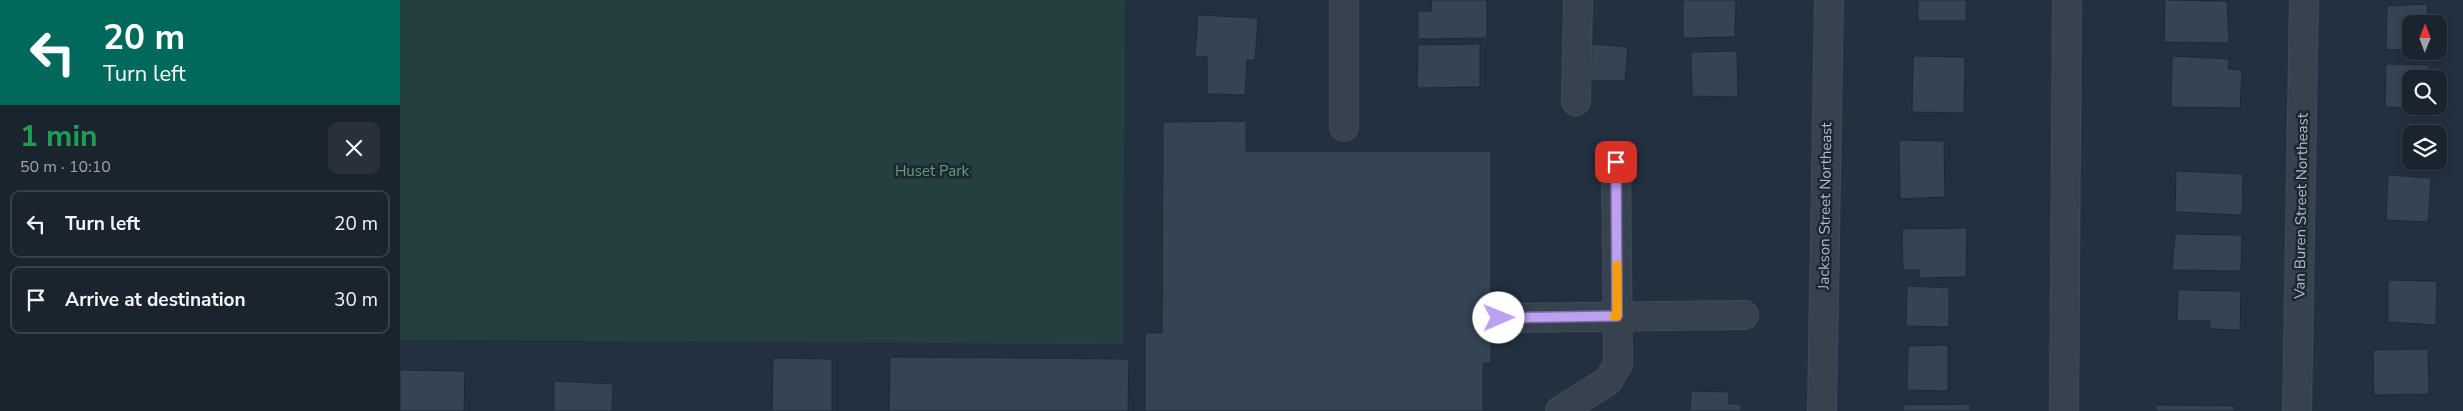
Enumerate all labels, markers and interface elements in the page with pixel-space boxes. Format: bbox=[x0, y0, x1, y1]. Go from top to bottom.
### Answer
text: 20 m bbox=[103, 14, 185, 61]
north arrow bbox=[2402, 15, 2448, 60]
map controls bbox=[2402, 15, 2447, 170]
icon: left bbox=[20, 20, 85, 85]
text: Turn left bbox=[103, 59, 186, 89]
button: search bbox=[2402, 70, 2447, 115]
street label: Van Buren Street Northeast bbox=[2289, 112, 2313, 300]
text: 1 min bbox=[20, 116, 98, 157]
button: close bbox=[328, 122, 380, 174]
street label: Jackson Street Northeast bbox=[1814, 122, 1836, 291]
button: layers bbox=[2402, 125, 2447, 170]
pin bbox=[1595, 141, 1637, 183]
icon: arrive bbox=[1602, 148, 1630, 176]
text: 50 m · 10:10 bbox=[20, 156, 111, 178]
park label: Huset Park bbox=[895, 161, 970, 181]
icon: left bbox=[22, 210, 50, 238]
text: Turn left bbox=[65, 211, 140, 237]
text: 20 m bbox=[334, 211, 378, 237]
icon: arrive bbox=[22, 286, 50, 314]
text: Arrive at destination bbox=[65, 287, 246, 313]
text: 30 m bbox=[334, 287, 378, 313]
position arrow bbox=[1472, 291, 1524, 343]

